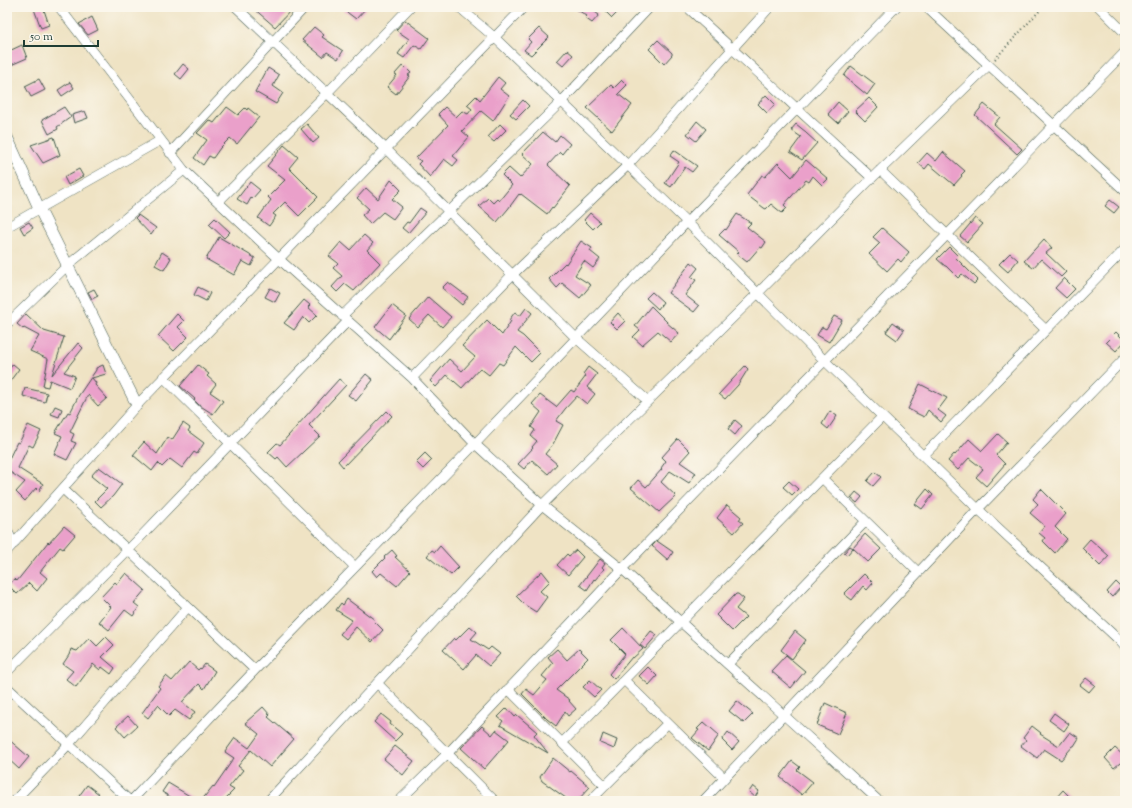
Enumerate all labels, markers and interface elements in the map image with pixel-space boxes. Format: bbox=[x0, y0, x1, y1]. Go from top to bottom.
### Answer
scale bar bbox=[24, 22, 98, 48]
text: 50 m bbox=[29, 28, 53, 46]

